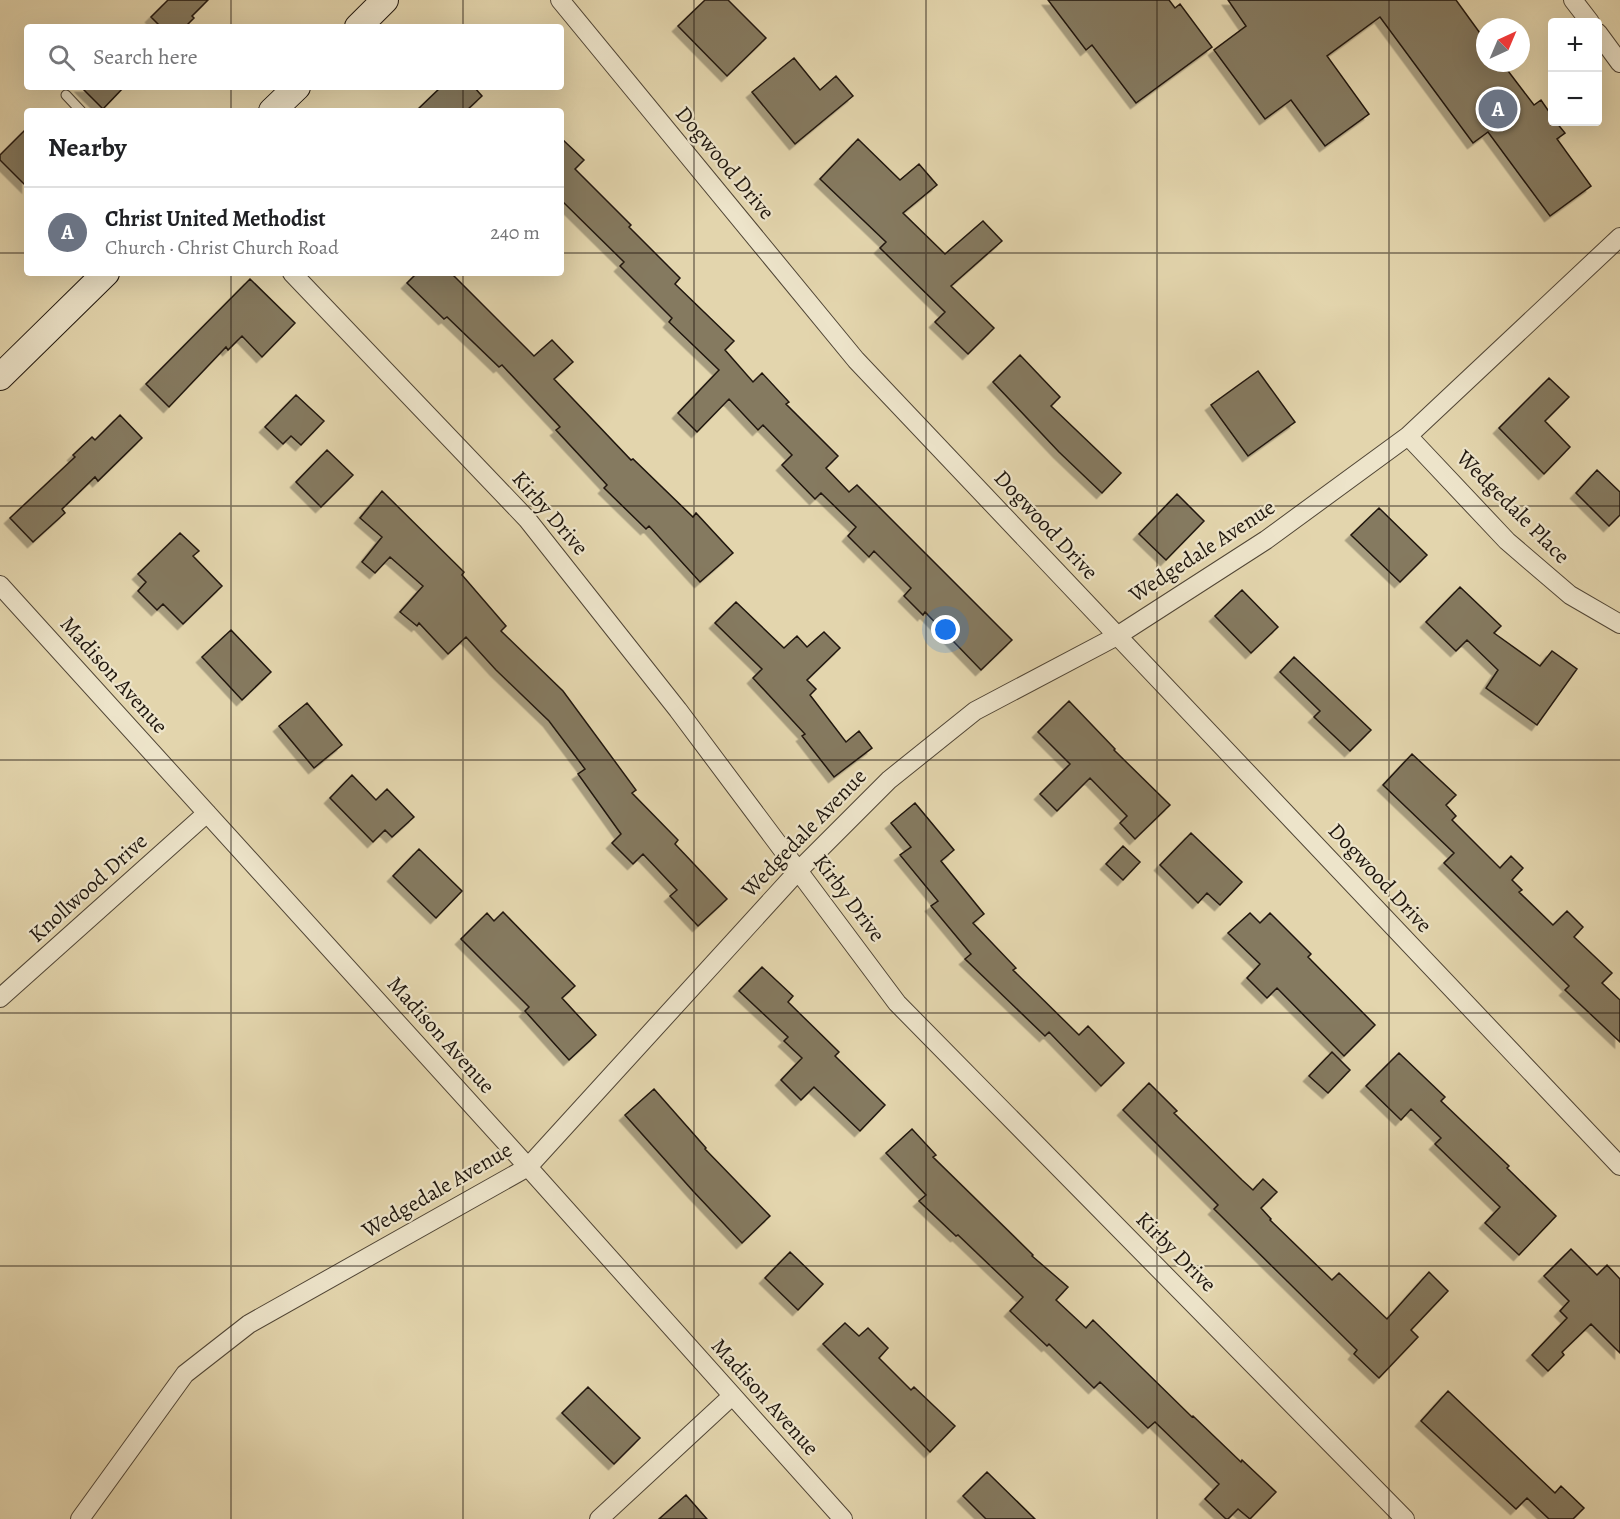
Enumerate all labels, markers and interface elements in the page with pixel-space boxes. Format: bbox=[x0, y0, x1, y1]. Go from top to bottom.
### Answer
north arrow bbox=[1476, 18, 1530, 72]
map controls bbox=[1548, 18, 1602, 126]
button: + bbox=[1548, 18, 1602, 72]
search box bbox=[24, 24, 564, 90]
icon: search bbox=[45, 41, 78, 74]
text: Search here bbox=[93, 42, 198, 72]
button: − bbox=[1548, 72, 1602, 126]
pin: A bbox=[1478, 86, 1518, 132]
street label: Dogwood Drive bbox=[668, 100, 782, 226]
text: Nearby bbox=[48, 130, 127, 165]
text: Christ United Methodist bbox=[105, 204, 326, 234]
text: A bbox=[61, 219, 74, 246]
text: 240 m bbox=[490, 219, 540, 246]
text: Church · Christ Church Road bbox=[105, 234, 339, 261]
street label: Wedgedale Place bbox=[1449, 443, 1577, 571]
street label: Kirby Drive bbox=[505, 464, 595, 562]
street label: Dogwood Drive bbox=[987, 464, 1105, 586]
street label: Wedgedale Avenue bbox=[1122, 493, 1281, 610]
street label: Madison Avenue bbox=[53, 610, 175, 740]
your location bbox=[931, 615, 960, 644]
street label: Wedgedale Avenue bbox=[734, 762, 873, 905]
street label: Dogwood Drive bbox=[1321, 817, 1439, 939]
street label: Knollwood Drive bbox=[22, 827, 154, 949]
street label: Kirby Drive bbox=[806, 848, 892, 948]
street label: Madison Avenue bbox=[380, 970, 502, 1100]
street label: Wedgedale Avenue bbox=[356, 1135, 517, 1246]
street label: Kirby Drive bbox=[1129, 1205, 1223, 1299]
street label: Madison Avenue bbox=[704, 1332, 826, 1462]

